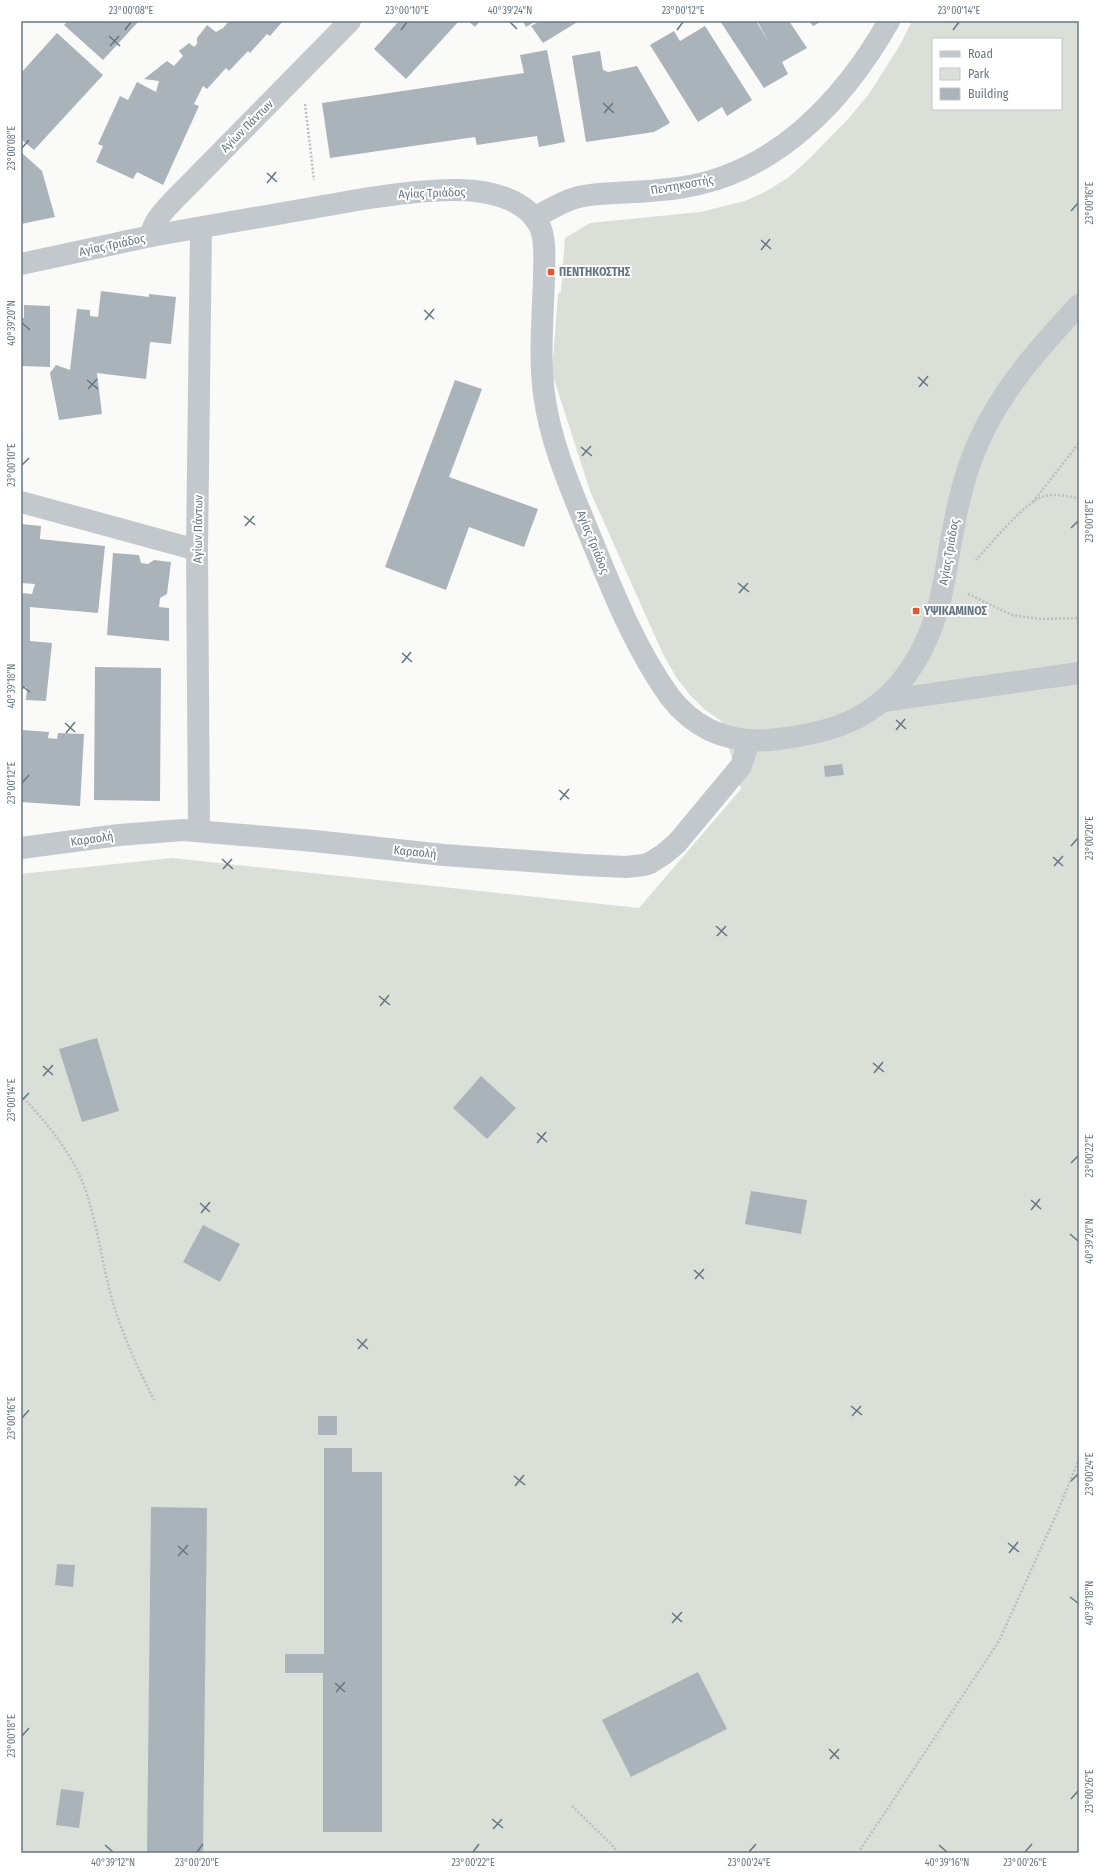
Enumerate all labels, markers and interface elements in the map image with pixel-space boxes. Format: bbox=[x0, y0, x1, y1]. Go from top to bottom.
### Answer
text: 23°00'08"E bbox=[109, 5, 153, 17]
text: 23°00'10"E bbox=[385, 5, 429, 17]
text: 40°39'24"N bbox=[488, 5, 532, 17]
text: 23°00'12"E bbox=[662, 5, 705, 17]
text: 23°00'14"E bbox=[938, 5, 981, 17]
legend bbox=[932, 38, 1062, 110]
text: Road bbox=[968, 47, 993, 61]
text: Park bbox=[968, 67, 990, 81]
text: Building bbox=[968, 87, 1009, 101]
street label: Αγίων Πάντων bbox=[218, 96, 277, 155]
text: 23°00'08"E bbox=[6, 126, 18, 170]
street label: Πεντηκοστής bbox=[649, 173, 715, 197]
text: 23°00'16"E bbox=[1084, 181, 1096, 225]
street label: Αγίας Τριάδος bbox=[398, 185, 466, 201]
street label: Αγίας Τριάδος bbox=[78, 231, 146, 259]
place label: ΠΕΝΤΗΚΟΣΤΗΣ bbox=[559, 265, 631, 279]
marker: ΠΕΝΤΗΚΟΣΤΗΣ bbox=[546, 267, 556, 277]
text: 40°39'20"N bbox=[6, 300, 18, 346]
text: 23°00'10"E bbox=[6, 443, 18, 487]
street label: Αγίων Πάντων bbox=[190, 494, 206, 563]
text: 23°00'18"E bbox=[1084, 499, 1096, 543]
street label: Αγίας Τριάδος bbox=[574, 508, 612, 576]
street label: Αγίας Τριάδος bbox=[936, 518, 962, 586]
place label: ΥΨΙΚΑΜΙΝΟΣ bbox=[923, 604, 988, 618]
marker: ΥΨΙΚΑΜΙΝΟΣ bbox=[911, 606, 921, 616]
text: 40°39'18"N bbox=[6, 664, 18, 708]
text: 23°00'12"E bbox=[6, 761, 18, 804]
text: 23°00'20"E bbox=[1084, 816, 1096, 860]
street label: Καραολή bbox=[70, 829, 114, 849]
street label: Καραολή bbox=[393, 843, 437, 861]
text: 23°00'14"E bbox=[6, 1078, 18, 1121]
text: 23°00'22"E bbox=[1084, 1134, 1096, 1178]
text: 40°39'20"N bbox=[1084, 1218, 1096, 1264]
text: 23°00'16"E bbox=[6, 1396, 18, 1440]
text: 23°00'24"E bbox=[1084, 1452, 1096, 1495]
text: 40°39'18"N bbox=[1084, 1581, 1096, 1625]
text: 23°00'18"E bbox=[6, 1714, 18, 1758]
text: 23°00'26"E bbox=[1084, 1769, 1096, 1813]
text: 40°39'12"N bbox=[91, 1857, 135, 1869]
text: 23°00'20"E bbox=[175, 1857, 219, 1869]
text: 23°00'22"E bbox=[451, 1857, 495, 1869]
text: 23°00'24"E bbox=[728, 1857, 771, 1869]
text: 40°39'16"N bbox=[925, 1857, 969, 1869]
text: 23°00'26"E bbox=[1003, 1857, 1047, 1869]

